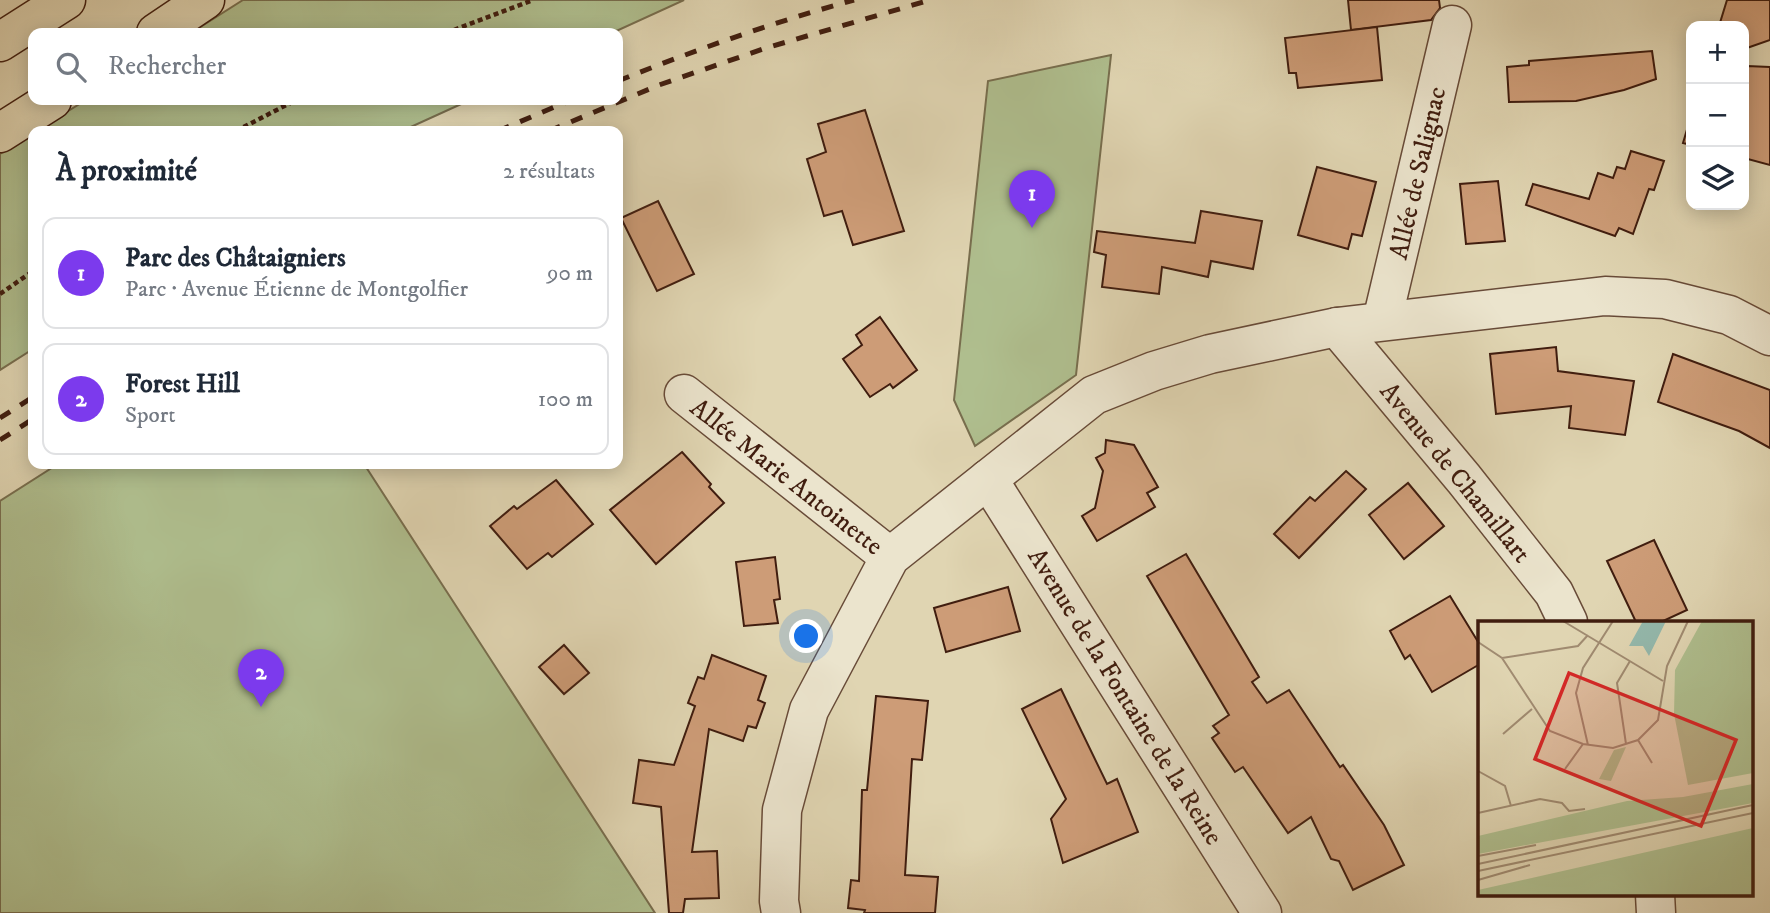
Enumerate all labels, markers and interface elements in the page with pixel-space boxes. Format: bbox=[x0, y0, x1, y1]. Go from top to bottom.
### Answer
map controls bbox=[1686, 21, 1749, 210]
button: + bbox=[1686, 21, 1749, 84]
search box bbox=[28, 28, 623, 105]
icon: search bbox=[52, 48, 90, 86]
text: Rechercher bbox=[108, 50, 226, 83]
street label: Allée de Salignac bbox=[1383, 84, 1454, 263]
button: − bbox=[1686, 84, 1749, 147]
button: layers bbox=[1686, 147, 1749, 210]
text: À proximité bbox=[56, 153, 197, 190]
text: 2 résultats bbox=[503, 157, 595, 186]
pin: 1 bbox=[1009, 170, 1055, 228]
text: Parc des Châtaigniers bbox=[125, 242, 346, 275]
text: 1 bbox=[77, 259, 85, 288]
text: 90 m bbox=[547, 259, 593, 288]
text: Parc · Avenue Étienne de Montgolfier bbox=[125, 275, 468, 304]
text: Forest Hill bbox=[125, 368, 240, 401]
street label: Avenue de Chamillart bbox=[1372, 376, 1538, 570]
text: 2 bbox=[75, 385, 87, 414]
text: 100 m bbox=[538, 385, 593, 414]
street label: Allée Marie Antoinette bbox=[683, 392, 889, 563]
text: Sport bbox=[125, 401, 176, 430]
street label: Avenue de la Fontaine de la Reine bbox=[1020, 542, 1230, 851]
your location bbox=[789, 619, 823, 653]
inset map bbox=[1478, 621, 1752, 895]
pin: 2 bbox=[238, 649, 284, 707]

